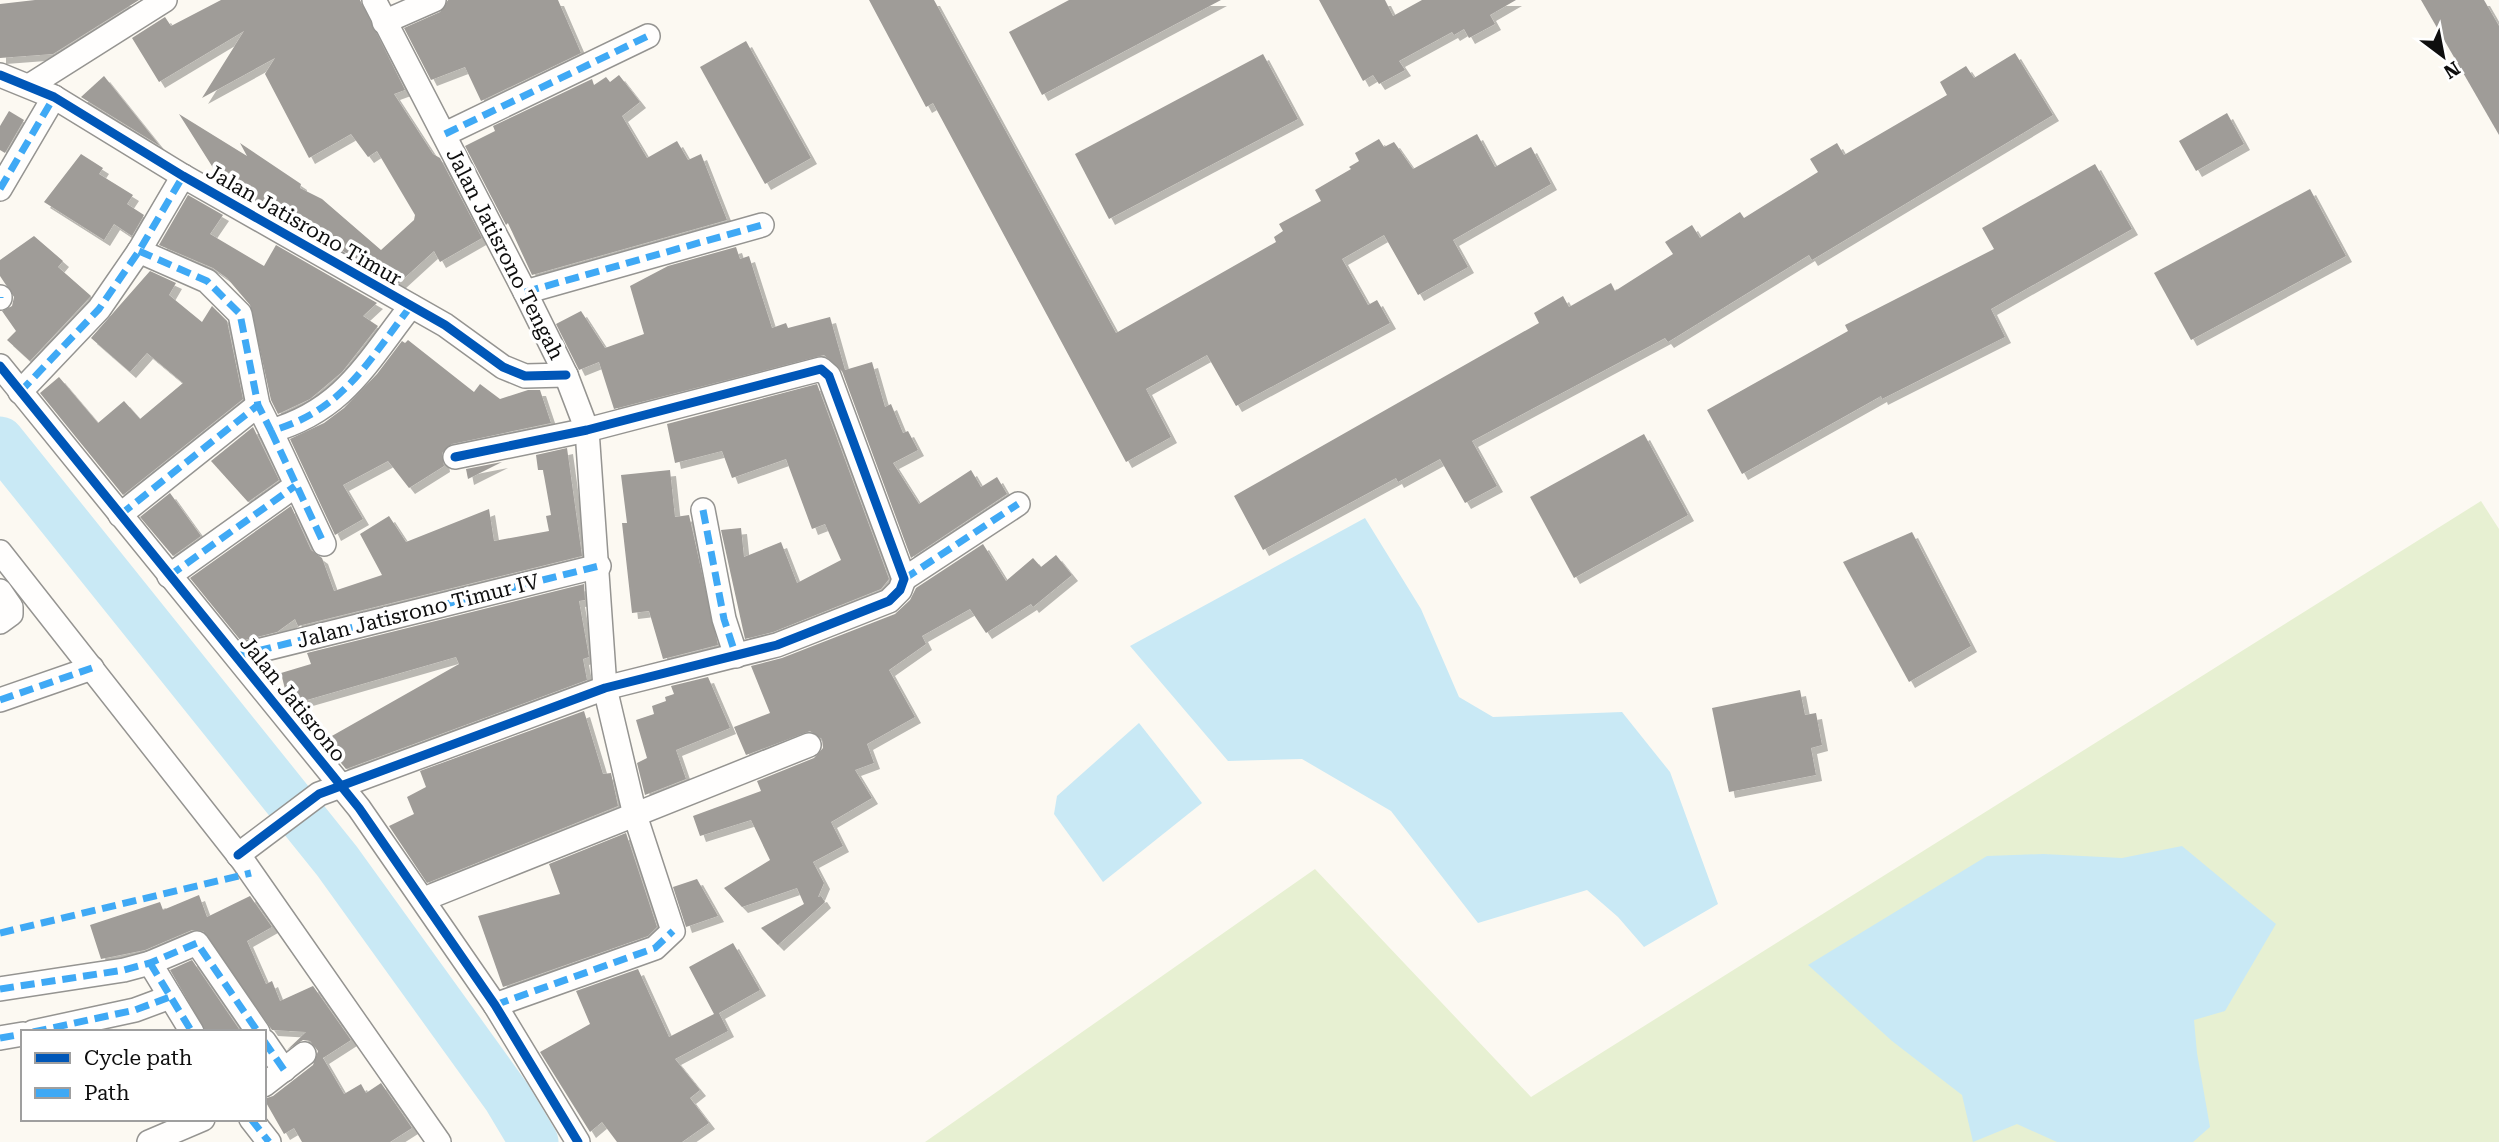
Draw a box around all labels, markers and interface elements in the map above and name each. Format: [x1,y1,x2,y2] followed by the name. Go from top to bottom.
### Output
[2408,21,2478,91] north arrow
[2439,56,2464,84] text: N
[441,144,569,364] street label: Jalan Jatisrono Tengah
[202,159,406,291] street label: Jalan Jatisrono Timur
[294,569,542,653] street label: Jalan Jatisrono Timur IV
[235,631,351,767] street label: Jalan Jatisrono
[21,1030,266,1121] legend
[84,1046,193,1070] text: Cycle path
[84,1081,130,1105] text: Path

